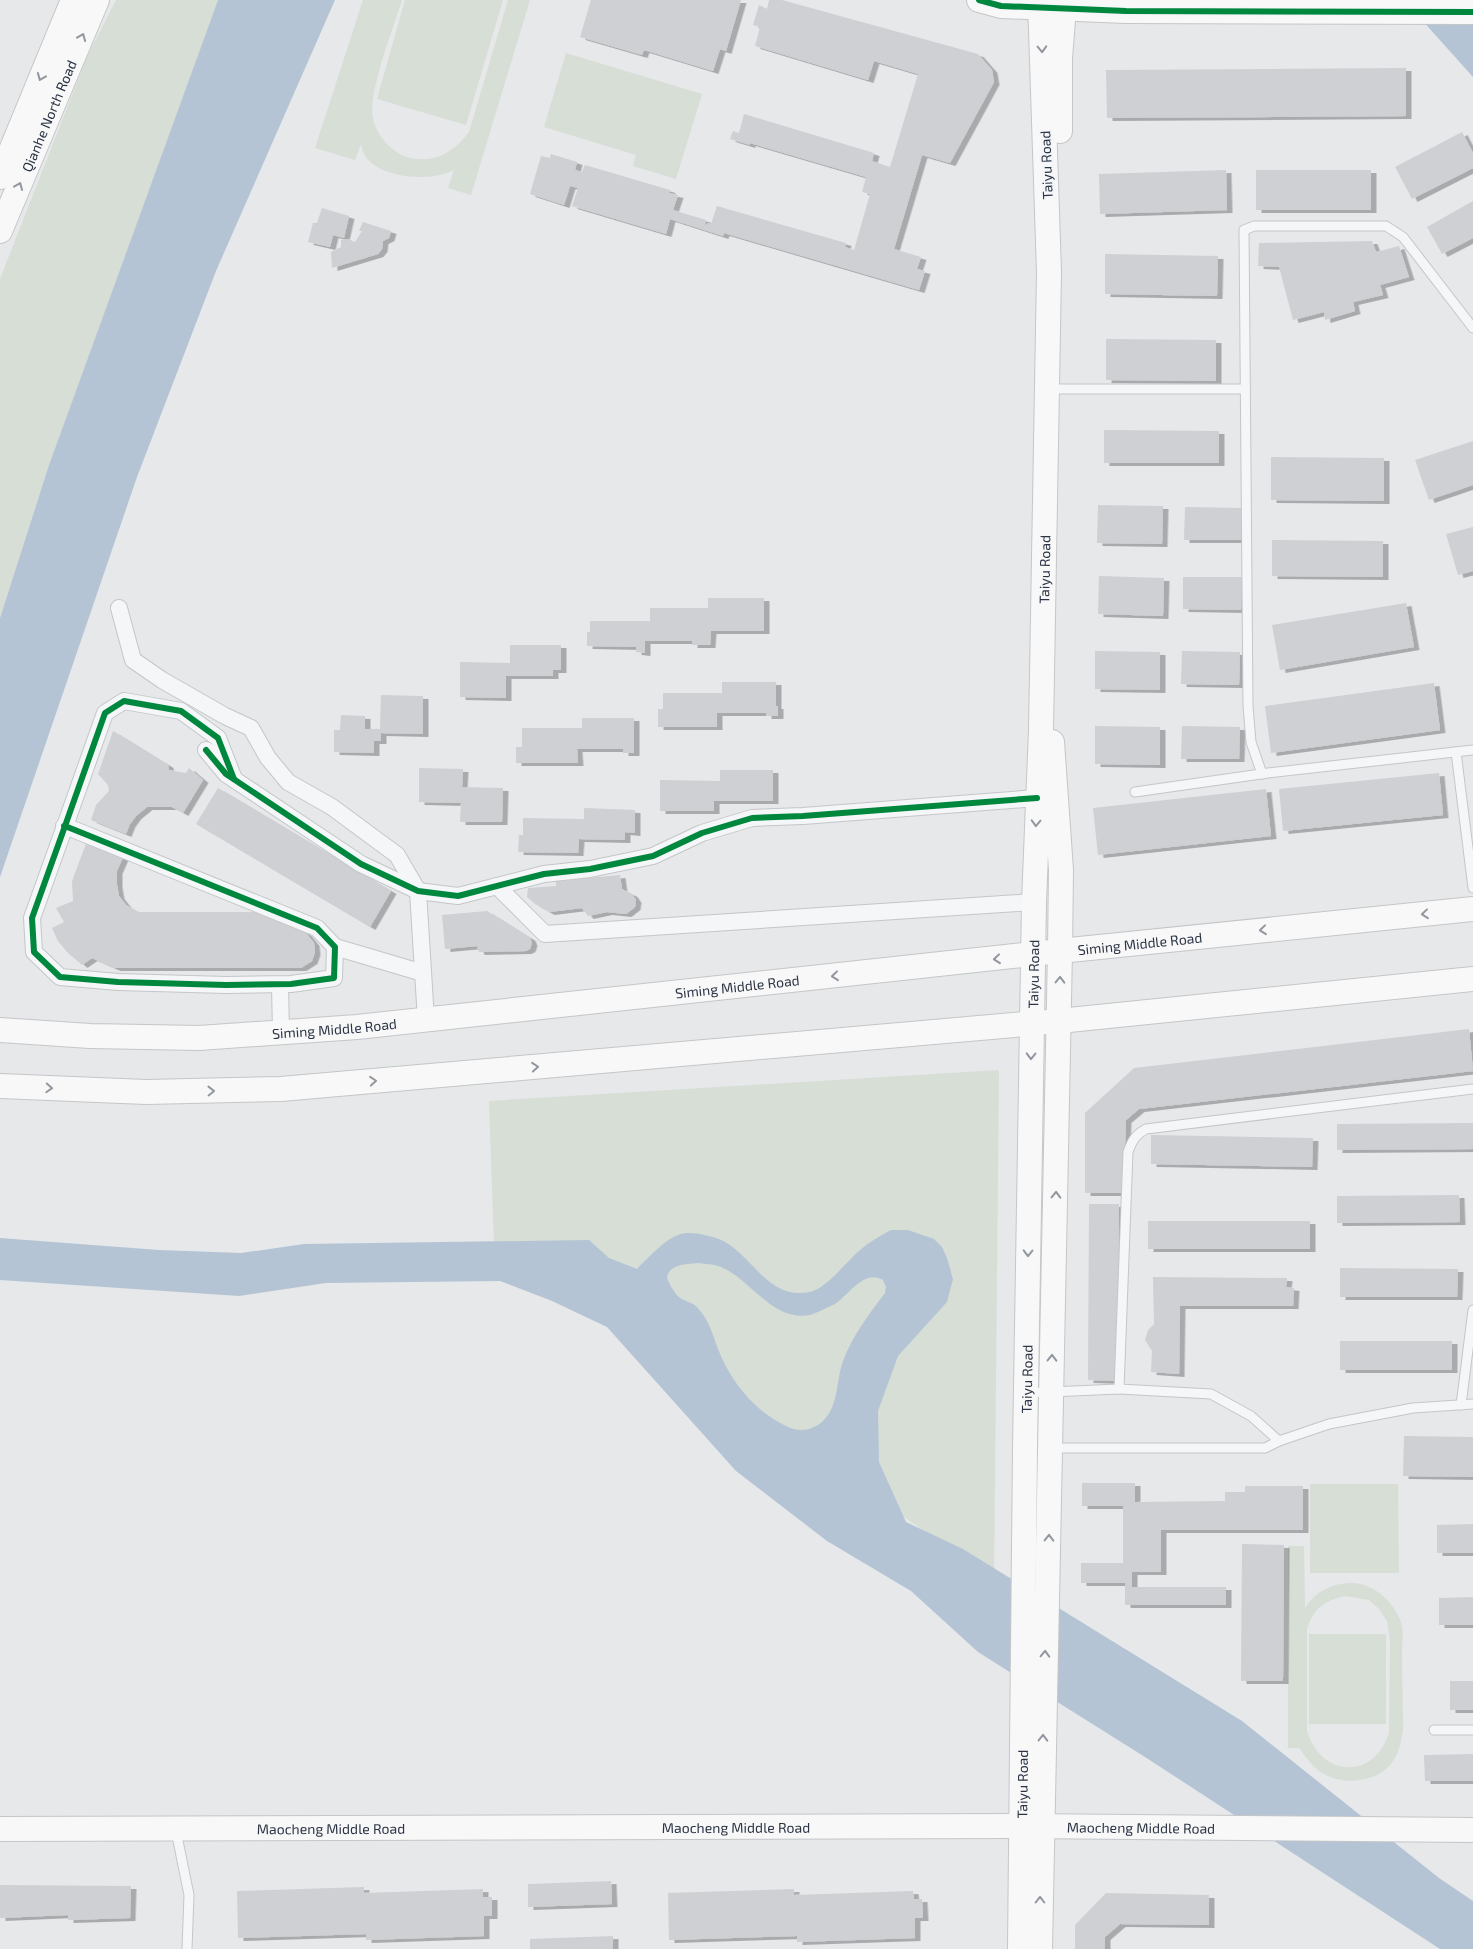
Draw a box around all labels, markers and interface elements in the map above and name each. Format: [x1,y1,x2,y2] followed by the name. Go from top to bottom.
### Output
[76,33,86,41] one-way arrow
[1037,45,1047,53] one-way arrow
[17,57,79,174] street label: Qianhe North Road
[37,73,47,81] one-way arrow
[1036,130,1056,200] street label: Taiyu Road
[13,182,23,191] one-way arrow
[1035,535,1053,604] street label: Taiyu Road
[1031,820,1041,828] one-way arrow
[1420,908,1428,919] one-way arrow
[1259,924,1267,935] one-way arrow
[1077,928,1203,958] street label: Siming Middle Road
[1024,940,1042,1009] street label: Taiyu Road
[993,953,1001,964] one-way arrow
[831,970,839,981] one-way arrow
[674,971,800,1001] street label: Siming Middle Road
[1055,976,1065,984] one-way arrow
[271,1014,398,1041] street label: Siming Middle Road
[1026,1052,1036,1060] one-way arrow
[531,1061,539,1072] one-way arrow
[369,1076,377,1087] one-way arrow
[45,1083,53,1093] one-way arrow
[208,1086,215,1096] one-way arrow
[1050,1191,1061,1199] one-way arrow
[1023,1250,1033,1258] one-way arrow
[1017,1345,1035,1414] street label: Taiyu Road
[1047,1353,1057,1361] one-way arrow
[1043,1533,1054,1541] one-way arrow
[1040,1649,1051,1657] one-way arrow
[1038,1734,1049,1742] one-way arrow
[1013,1750,1030,1818] street label: Taiyu Road
[662,1818,810,1836] street label: Maocheng Middle Road
[1067,1818,1215,1836] street label: Maocheng Middle Road
[257,1819,405,1837] street label: Maocheng Middle Road
[1035,1896,1045,1904] one-way arrow

